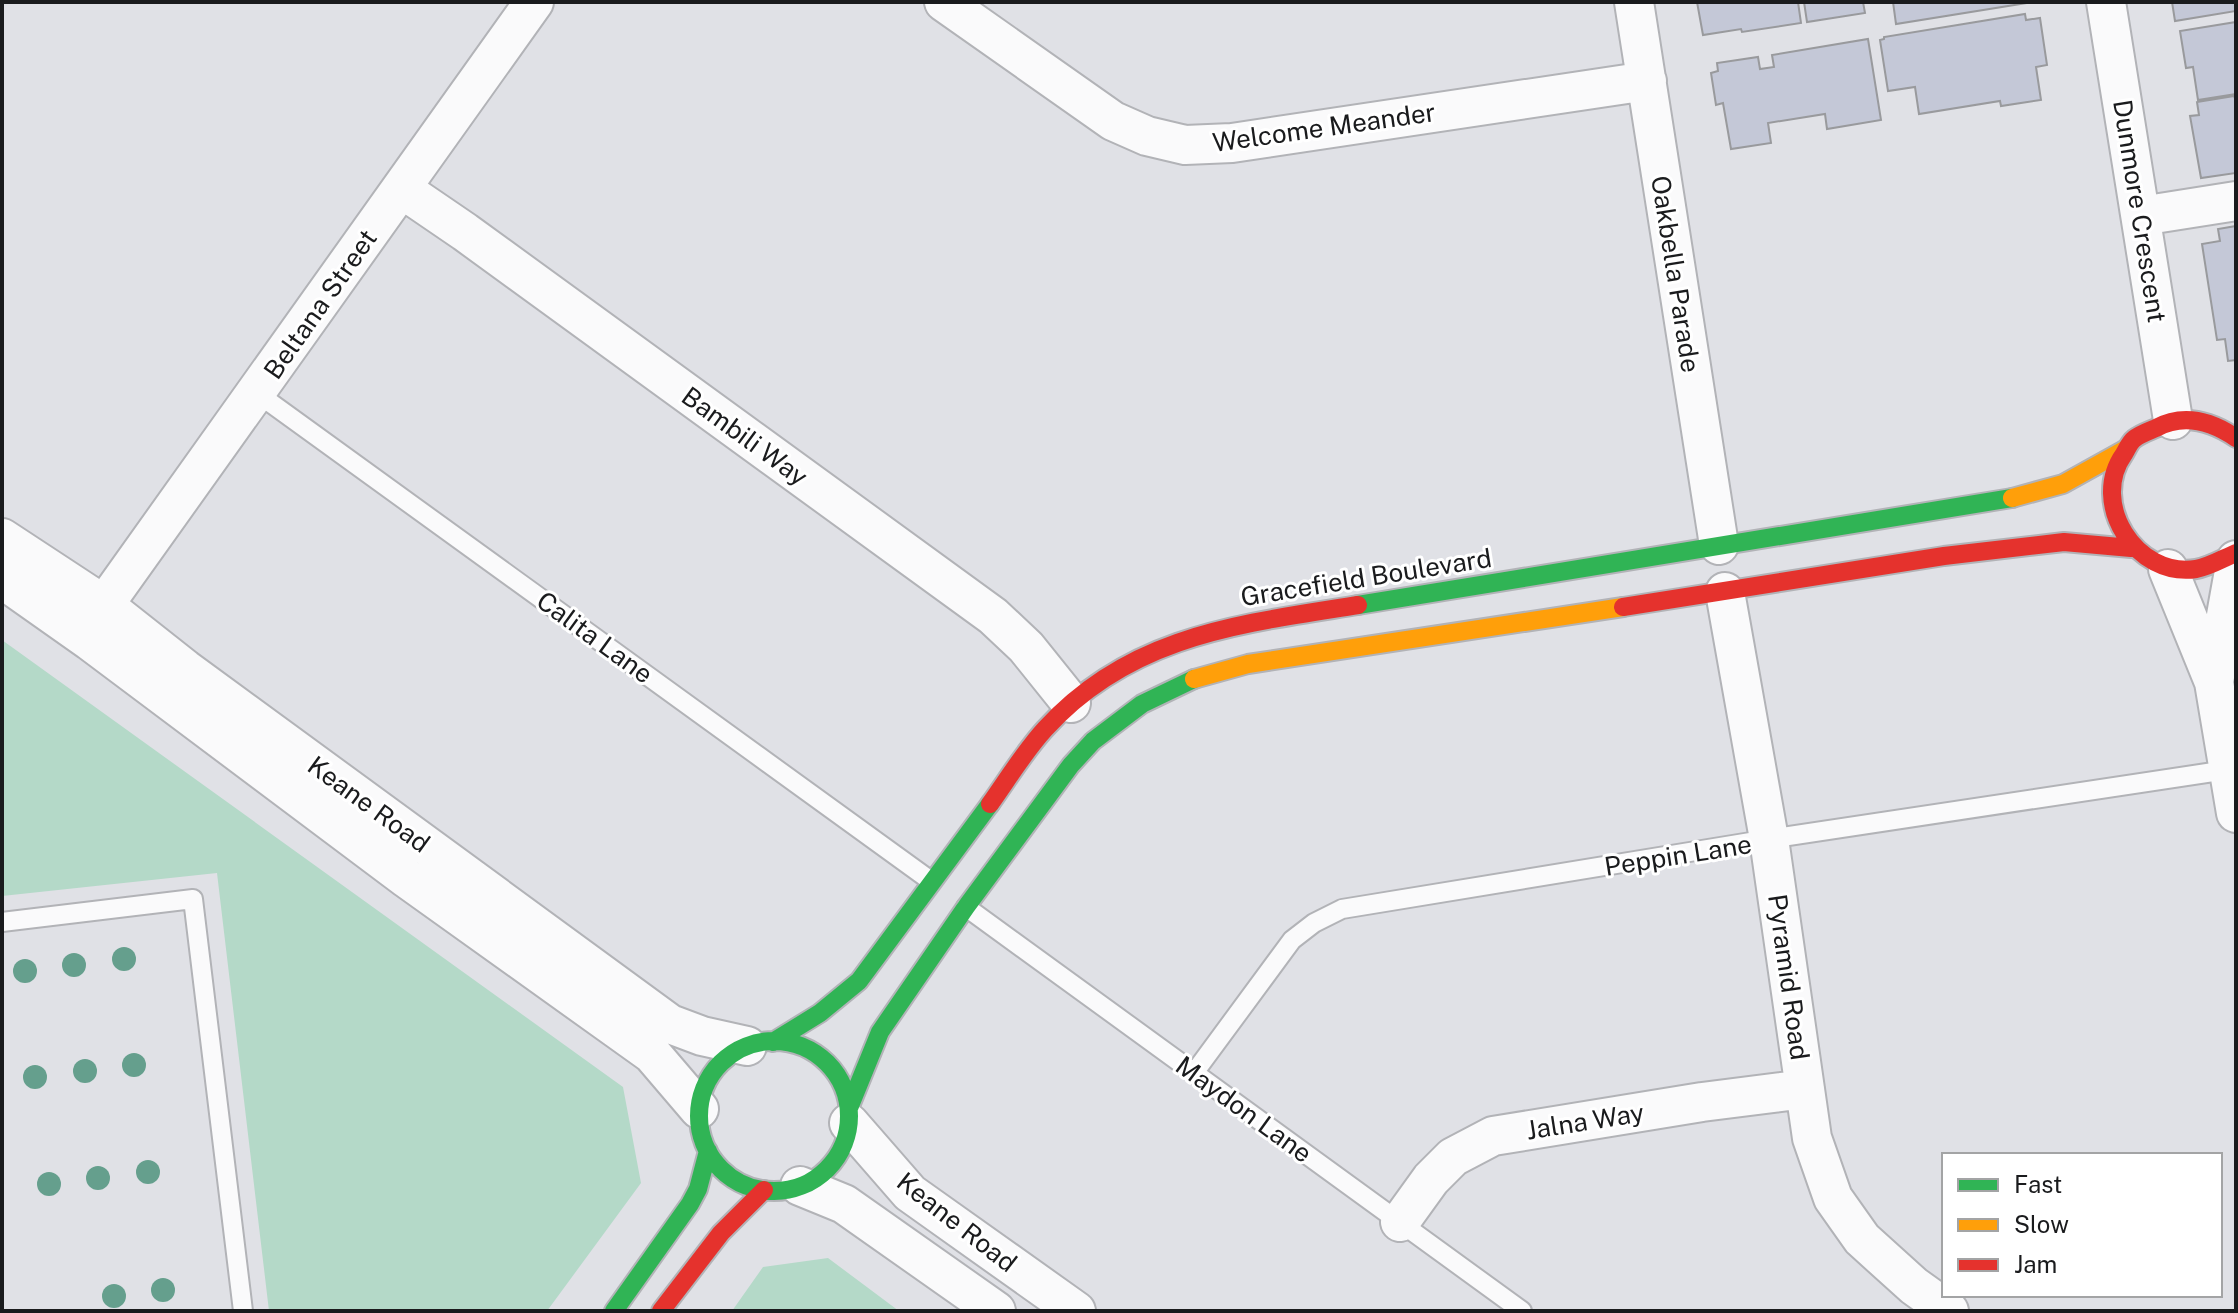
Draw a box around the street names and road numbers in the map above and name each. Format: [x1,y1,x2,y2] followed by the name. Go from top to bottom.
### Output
[1210,96,1438,158] street label: Welcome Meander
[2107,97,2173,325] street label: Dunmore Crescent
[1645,173,1707,375] street label: Oakbella Parade
[257,223,383,385] street label: Beltana Street
[676,380,814,492] street label: Bambili Way
[1238,542,1494,612] street label: Gracefield Boulevard
[531,585,659,689] street label: Calita Lane
[302,749,436,859] street label: Keane Road
[1602,828,1754,882] street label: Peppin Lane
[1762,892,1816,1062] street label: Pyramid Road
[1170,1049,1318,1169] street label: Maydon Lane
[1524,1096,1646,1146] street label: Jalna Way
[891,1166,1023,1278] street label: Keane Road

